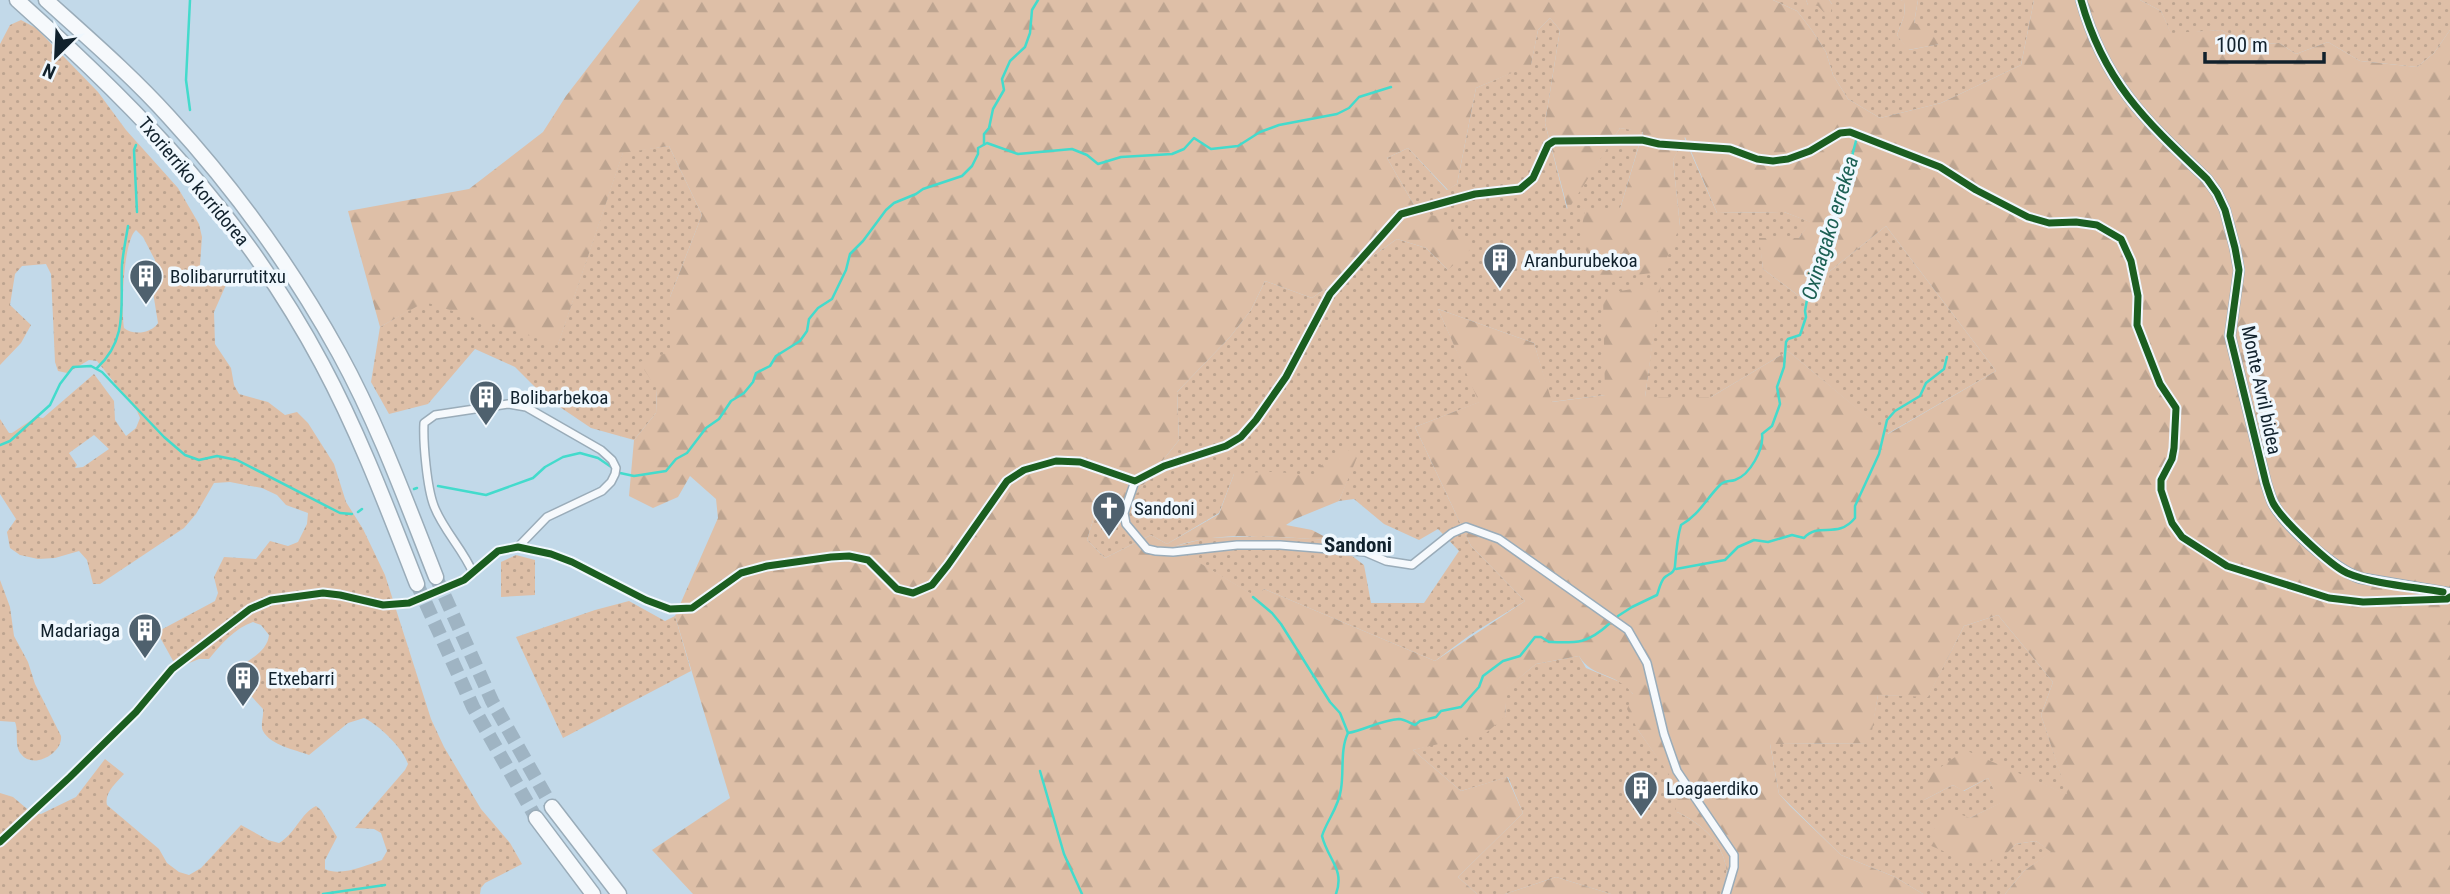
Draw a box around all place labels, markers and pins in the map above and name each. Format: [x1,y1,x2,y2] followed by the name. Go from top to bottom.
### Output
[1481,241,1519,290] building icon: Aranburubekoa
[1524,249,1638,272] place label: Aranburubekoa
[127,257,165,306] building icon: Bolibarurrutitxu
[170,265,286,288] place label: Bolibarurrutitxu
[467,378,505,427] building icon: Bolibarbekoa
[510,386,608,409] place label: Bolibarbekoa
[1090,489,1128,538] church icon: Sandoni
[1134,497,1195,520] place label: Sandoni
[126,611,164,660] building icon: Madariaga
[40,619,120,642] place label: Madariaga
[224,659,262,708] building icon: Etxebarri
[268,667,335,690] place label: Etxebarri
[1622,769,1660,818] building icon: Loagaerdiko
[1666,777,1759,800] place label: Loagaerdiko

